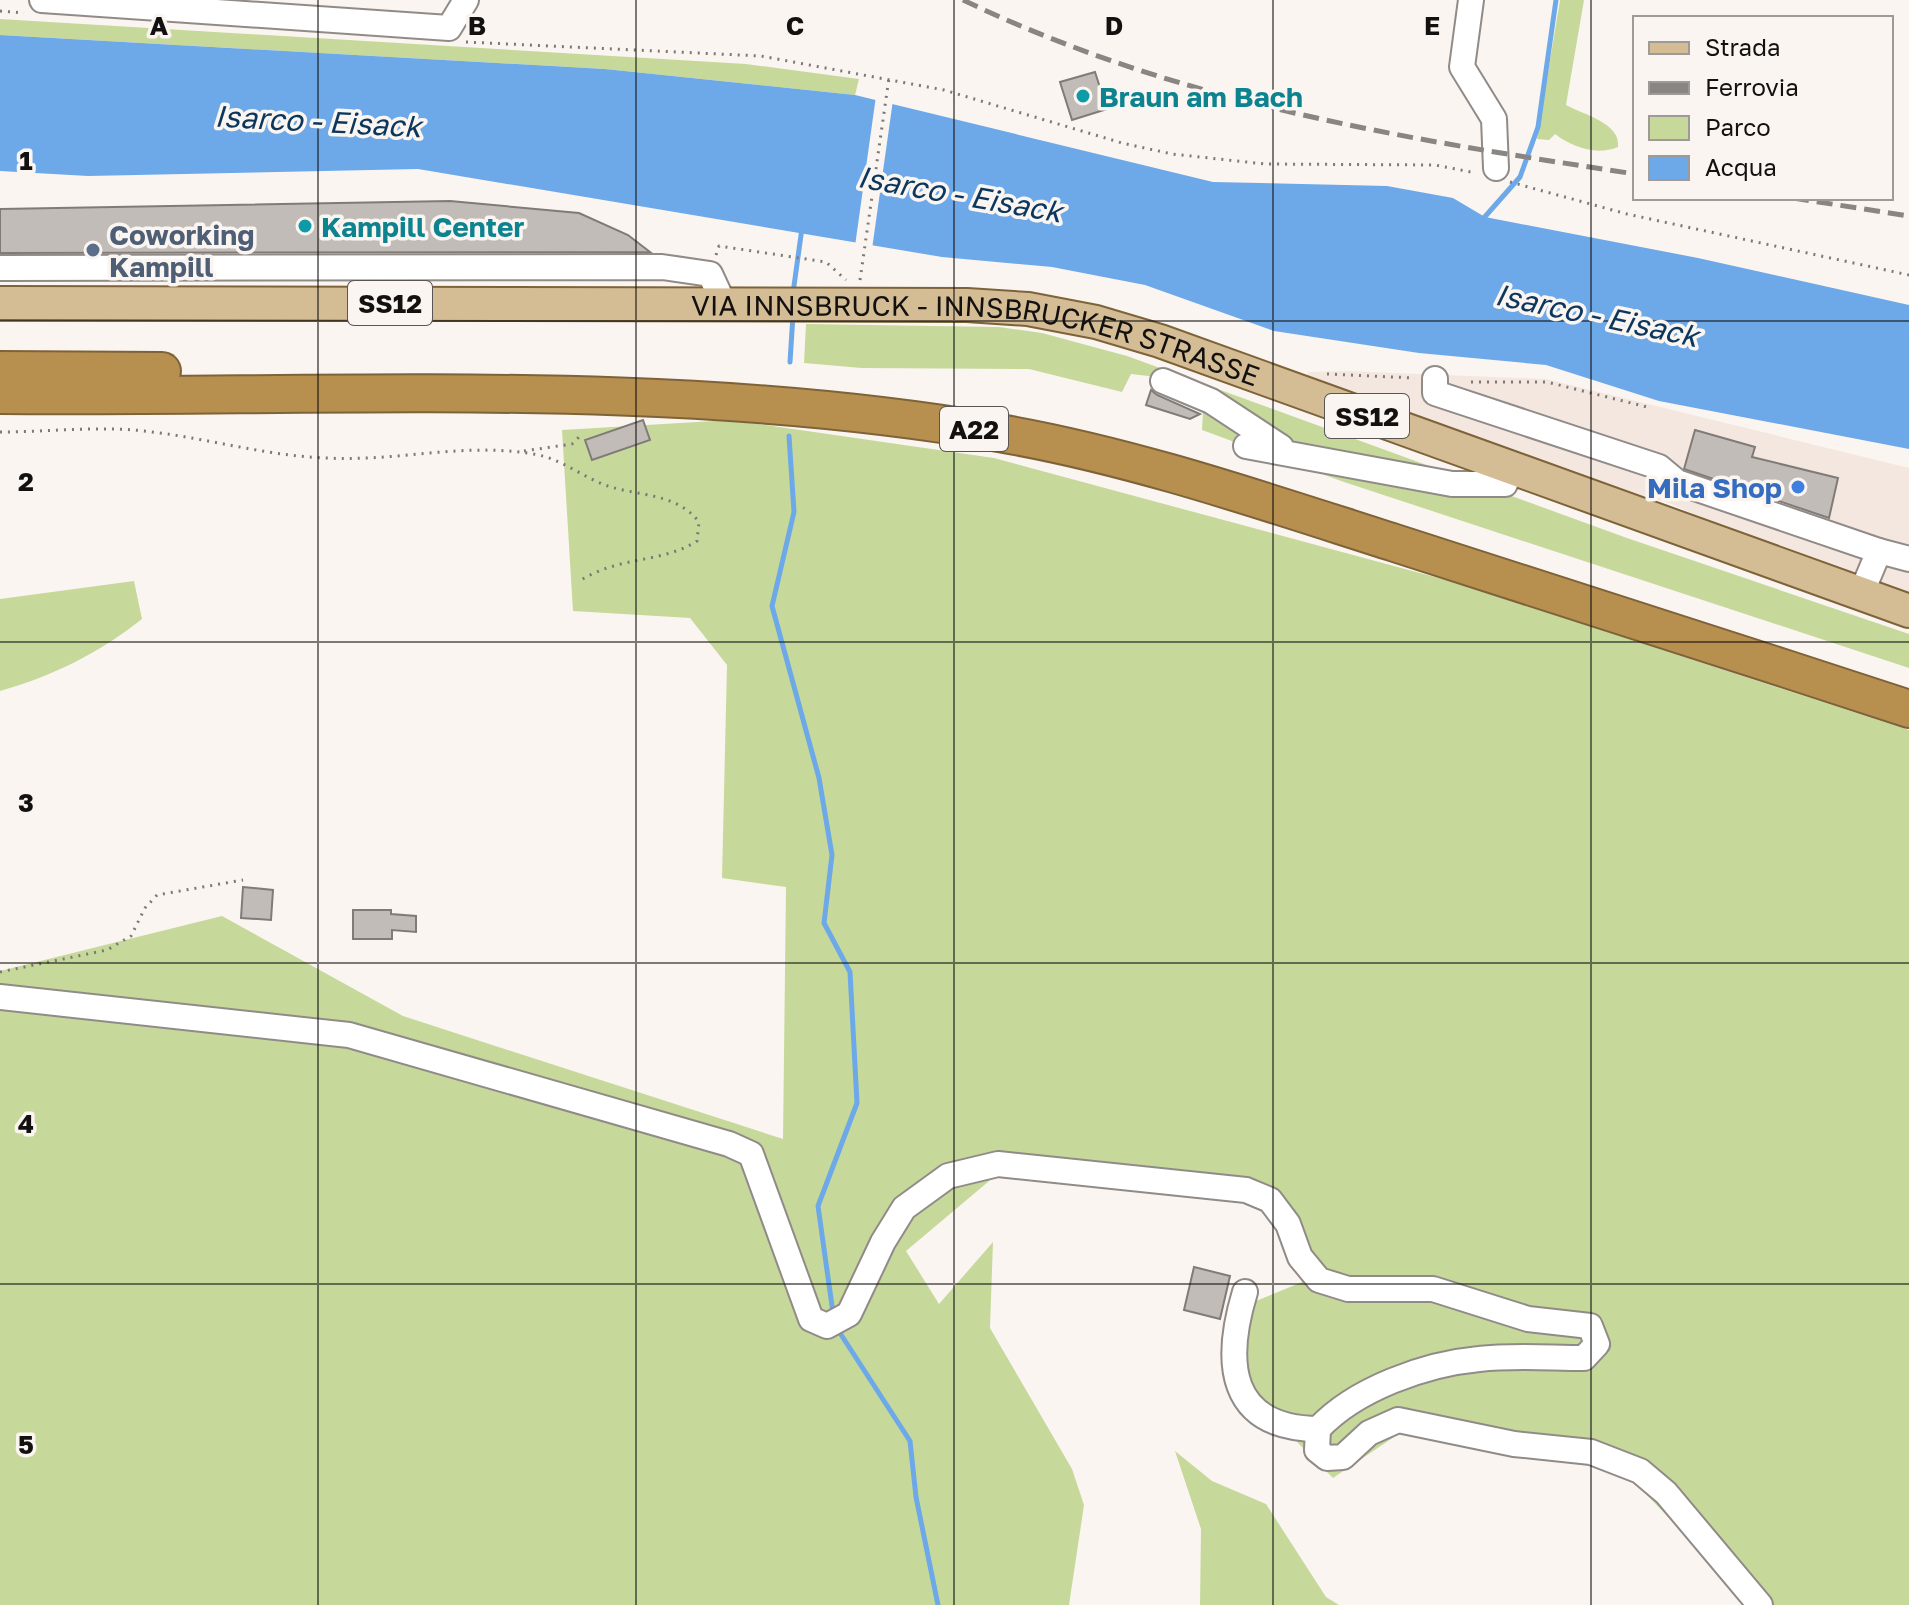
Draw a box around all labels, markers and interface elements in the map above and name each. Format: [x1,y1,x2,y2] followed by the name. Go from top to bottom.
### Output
[150,10,169,41] text: A
[468,10,486,41] text: B
[786,10,804,41] text: C
[1105,10,1123,41] text: D
[1424,10,1440,41] text: E
[1633,16,1893,200] legend
[1705,32,1780,61] text: Strada
[1705,72,1799,101] text: Ferrovia
[1099,80,1303,113] place label: Braun am Bach
[1074,87,1092,105] marker: Braun am Bach
[214,98,425,145] water label: Isarco - Eisack
[1705,112,1771,141] text: Parco
[19,145,33,176] text: 1
[1705,152,1777,181] text: Acqua
[855,158,1068,230] water label: Isarco - Eisack
[321,210,524,243] place label: Kampill Center
[296,217,314,235] marker: Kampill Center
[109,218,254,283] place label: Coworking Kampill
[84,241,102,259] marker: Coworking Kampill
[1492,276,1705,355] water label: Isarco - Eisack
[348,281,432,325] road number: SS12
[691,288,1264,392] street label: VIA INNSBRUCK - INNSBRUCKER STRASSE
[1325,394,1409,438] road number: SS12
[940,407,1008,451] road number: A22
[18,466,34,497] text: 2
[1647,471,1782,504] place label: Mila Shop
[1789,478,1807,496] marker: Mila Shop
[18,787,34,818] text: 3
[18,1108,34,1139] text: 4
[18,1429,34,1460] text: 5

